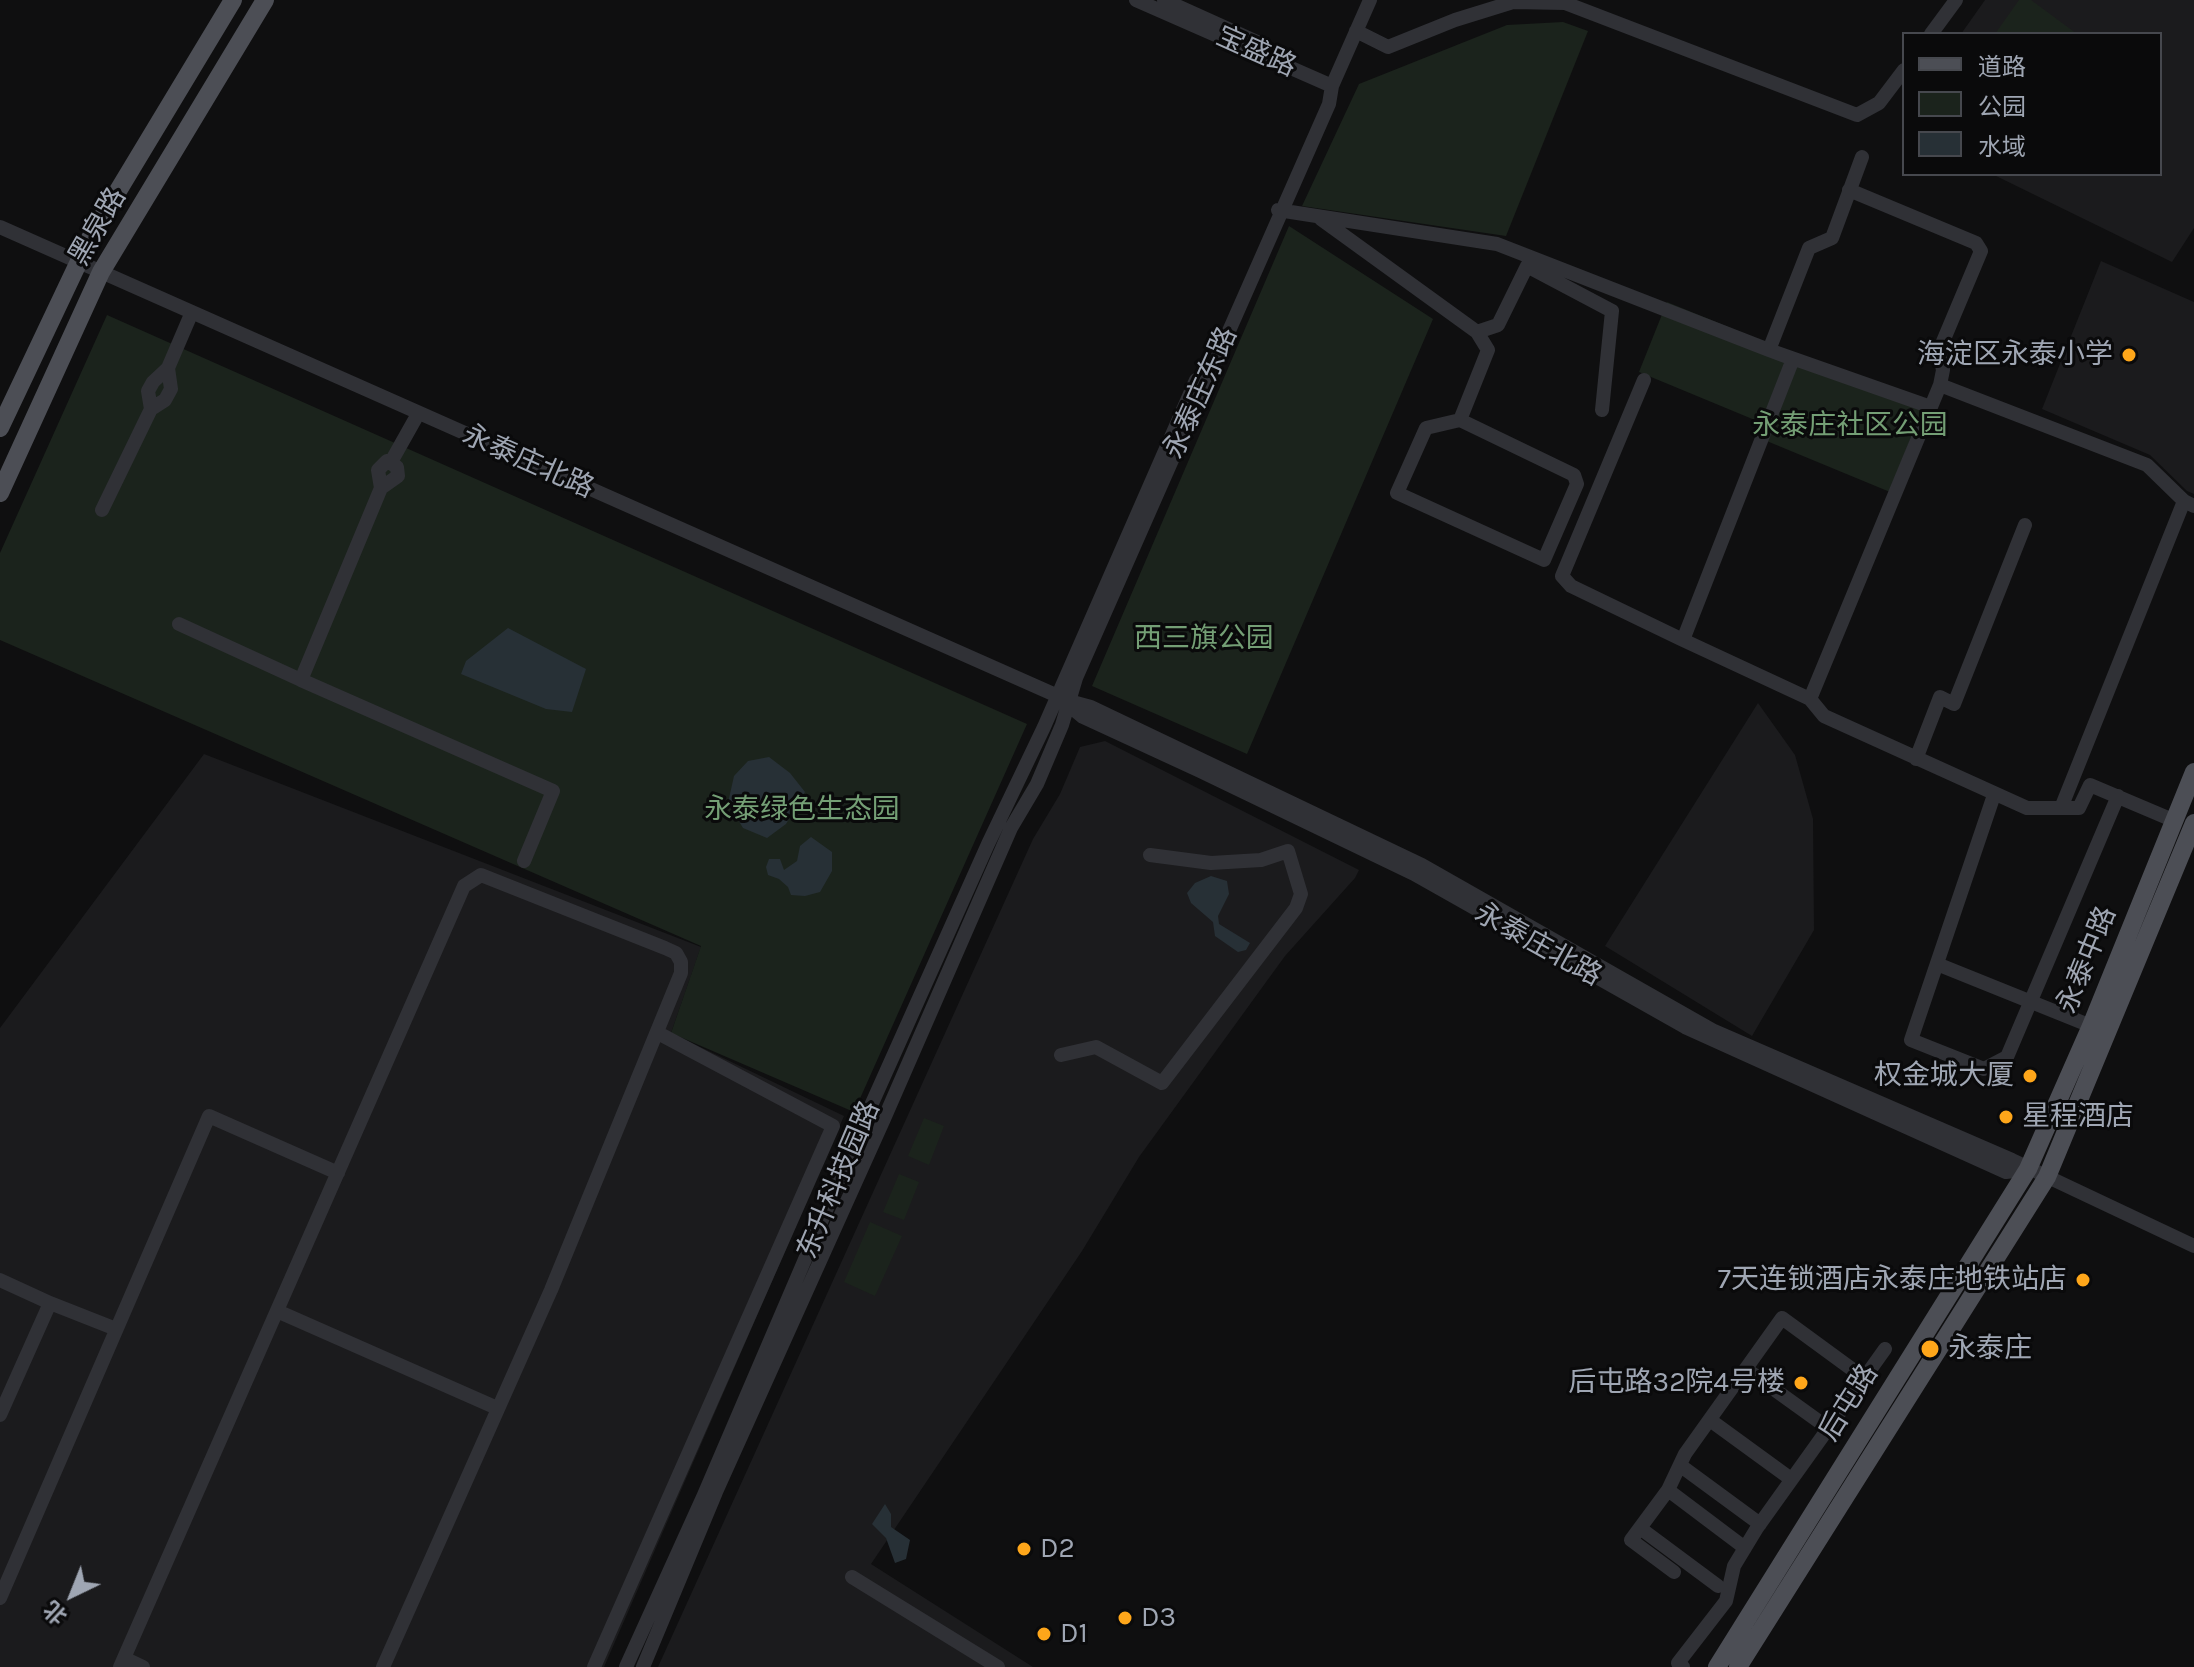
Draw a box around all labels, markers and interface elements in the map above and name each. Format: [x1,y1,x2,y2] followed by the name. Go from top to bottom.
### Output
[1211,20,1301,84] street label: 宝盛路
[1902,32,2162,176] legend
[1978,53,2026,81] text: 道路
[1978,93,2026,121] text: 公园
[1978,133,2026,161] text: 水域
[62,182,134,272] street label: 黑泉路
[1157,322,1245,464] street label: 永泰庄东路
[1917,338,2113,372] place label: 海淀区永泰小学
[2120,346,2138,364] marker: 海淀区永泰小学
[1752,409,1948,443] park label: 永泰庄社区公园
[457,418,599,506] street label: 永泰庄北路
[1134,622,1274,656] park label: 西三旗公园
[704,793,900,827] park label: 永泰绿色生态园
[1469,896,1607,994] street label: 永泰庄北路
[2050,902,2124,1018] street label: 永泰中路
[1874,1059,2014,1093] place label: 权金城大厦
[2021,1067,2039,1085] marker: 权金城大厦
[791,1096,887,1264] street label: 东升科技园路
[2022,1100,2134,1134] place label: 星程酒店
[1997,1108,2015,1126] marker: 星程酒店
[1718,1263,2067,1297] place label: 7天连锁酒店永泰庄地铁站店
[2074,1271,2092,1289] marker: 7天连锁酒店永泰庄地铁站店
[1948,1332,2032,1366] place label: 永泰庄
[1919,1338,1941,1360] marker: 永泰庄
[1812,1358,1886,1448] street label: 后屯路
[1569,1366,1785,1400] place label: 后屯路32院4号楼
[1792,1374,1810,1392] marker: 后屯路32院4号楼
[1040,1532,1075,1566] place label: D2
[1015,1540,1033,1558] marker: D2
[32,1555,112,1635] north arrow
[39,1596,73,1630] text: 北
[1141,1601,1176,1635] place label: D3
[1116,1609,1134,1627] marker: D3
[1060,1617,1088,1651] place label: D1
[1035,1625,1053,1643] marker: D1

